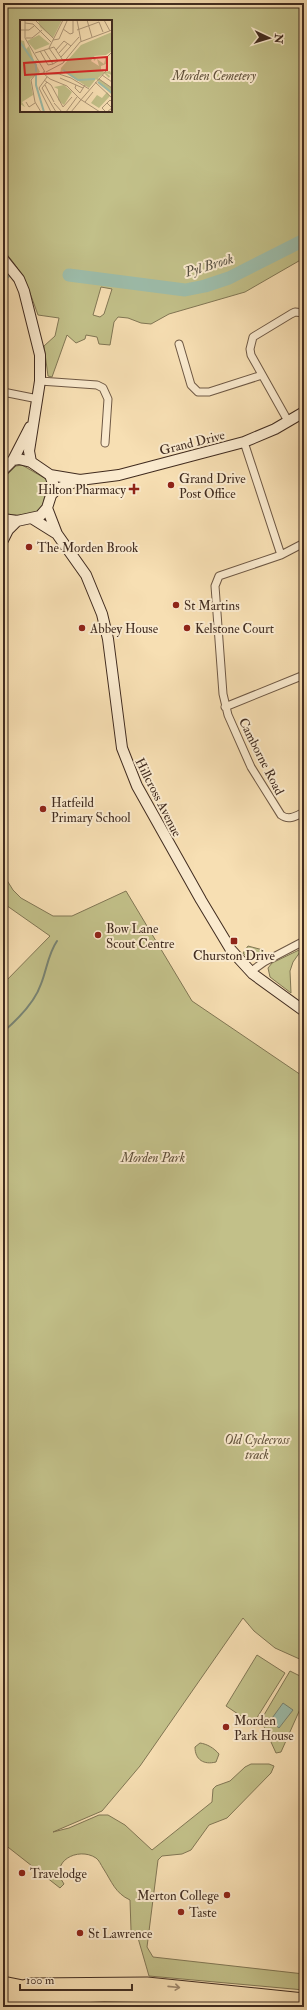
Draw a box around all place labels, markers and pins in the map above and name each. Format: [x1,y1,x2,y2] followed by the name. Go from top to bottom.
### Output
[179,471,246,502] place label: Grand Drive Post Office
[166,480,176,490] marker: Grand Drive Post Office
[38,482,126,499] place label: Hilton Pharmacy
[129,484,139,494] marker: Hilton Pharmacy
[37,540,139,556] place label: The Morden Brook
[24,542,34,552] marker: The Morden Brook
[184,598,240,614] place label: St Martins
[171,600,181,610] marker: St Martins
[89,621,159,638] place label: Abbey House
[195,621,274,637] place label: Kelstone Court
[77,623,87,633] marker: Abbey House
[182,623,192,633] marker: Kelstone Court
[51,795,131,827] place label: Hatfeild Primary School
[38,804,48,814] marker: Hatfeild Primary School
[106,921,175,952] place label: Bow Lane Scout Centre
[93,930,103,940] marker: Bow Lane Scout Centre
[229,936,239,946] marker: Churston Drive
[193,948,276,964] place label: Churston Drive
[234,1713,294,1744] place label: Morden Park House
[221,1722,231,1732] marker: Morden Park House
[30,1866,87,1882] place label: Travelodge
[17,1868,27,1878] marker: Travelodge
[137,1888,220,1904] place label: Merton College
[222,1890,232,1900] marker: Merton College
[189,1905,217,1921] place label: Taste
[176,1907,186,1917] marker: Taste
[88,1926,153,1942] place label: St Lawrence
[75,1928,85,1938] marker: St Lawrence

